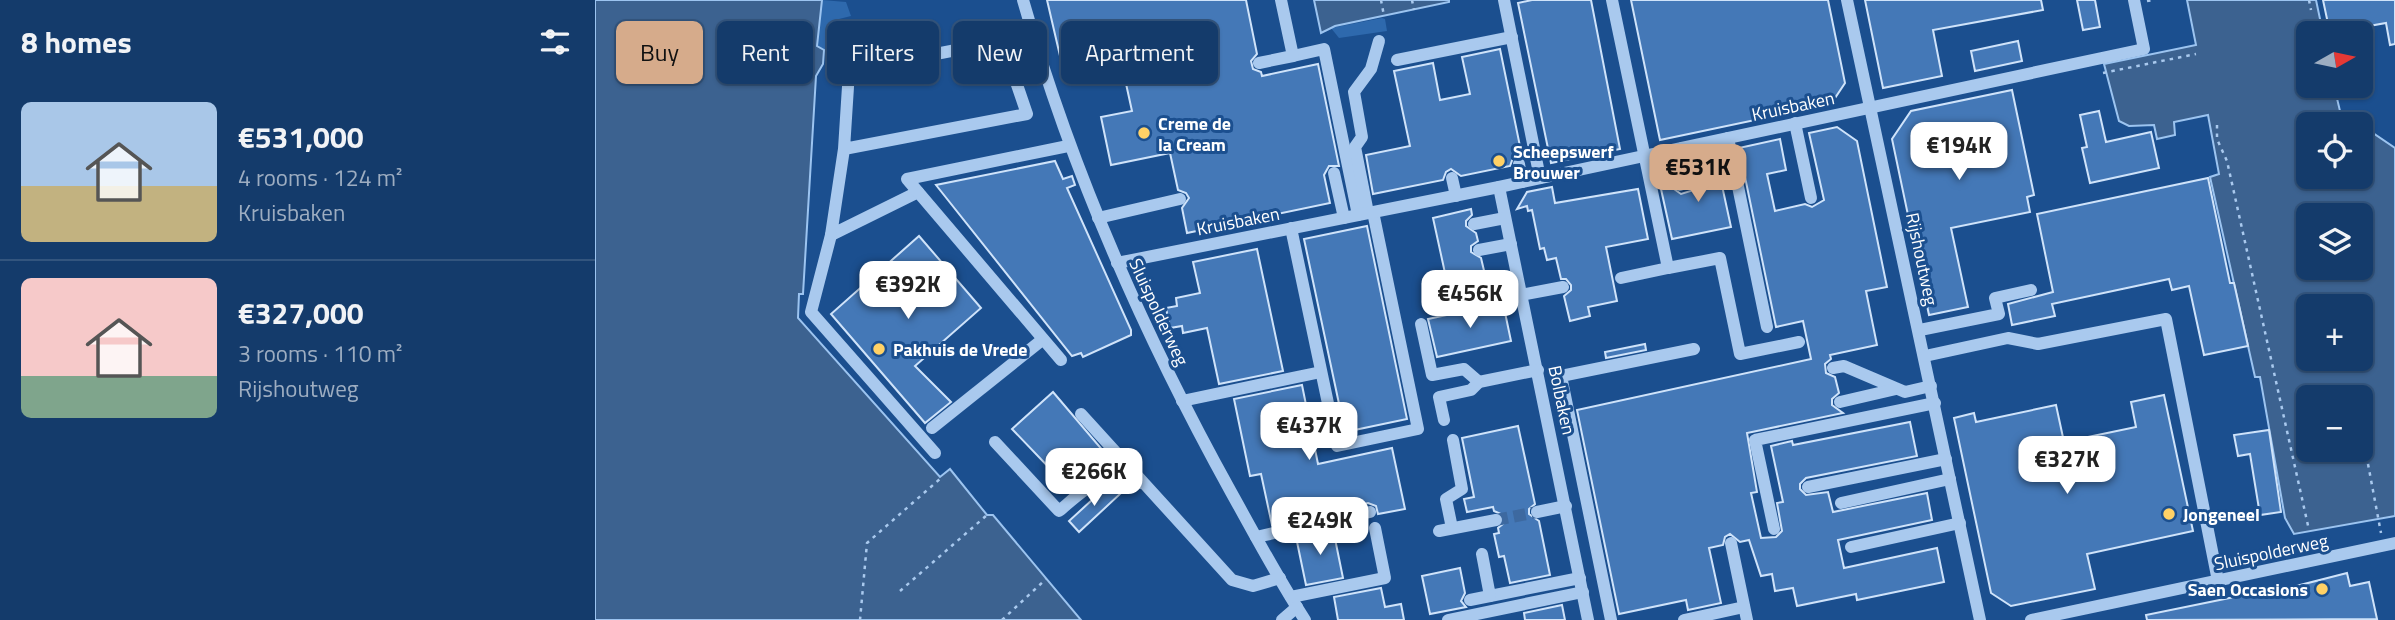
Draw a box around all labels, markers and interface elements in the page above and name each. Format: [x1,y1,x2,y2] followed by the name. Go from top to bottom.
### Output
[21,19,132,65] text: 8 homes
[616,21,703,84] chip: Buy
[717,21,813,84] chip: Rent
[827,21,939,84] chip: Filters
[953,21,1047,84] chip: New
[1061,21,1218,84] chip: Apartment
[2296,21,2373,98] north arrow
[2296,21,2373,462] map controls
[536,23,574,61] icon: filters
[1749,84,1837,128] street label: Kruisbaken
[1158,110,1231,158] place label: Creme de la Cream
[2296,112,2373,189] button: locate
[238,114,364,160] text: €531,000
[1910,122,2008,182] pin: €194K
[1136,125,1152,141] marker: Creme de la Cream
[1926,127,1992,162] text: €194K
[77,130,161,214] icon: home
[1513,138,1614,186] place label: Scheepswerf Brouwer
[1649,144,1747,204] pin: €531K
[1665,149,1731,184] text: €531K
[1491,153,1507,169] marker: Scheepswerf Brouwer
[238,160,402,195] text: 4 rooms · 124 m²
[238,195,345,230] text: Kruisbaken
[1194,200,1282,242] street label: Kruisbaken
[2296,203,2373,280] button: layers
[1899,210,1945,308] street label: Rijshoutweg
[1122,254,1196,370] street label: Sluispolderweg
[859,262,957,321] pin: €392K
[875,266,941,301] text: €392K
[1421,270,1519,330] pin: €456K
[1437,275,1503,310] text: €456K
[238,290,364,336] text: €327,000
[2296,294,2373,371] button: +
[77,306,161,390] icon: home
[238,336,402,371] text: 3 rooms · 110 m²
[893,336,1027,363] place label: Pakhuis de Vrede
[871,341,887,357] marker: Pakhuis de Vrede
[1541,363,1583,437] street label: Bolbaken
[238,371,359,406] text: Rijshoutweg
[2296,385,2373,462] button: −
[1260,402,1358,462] pin: €437K
[1276,407,1342,442] text: €437K
[2018,436,2116,496] pin: €327K
[2034,441,2100,476] text: €327K
[1045,448,1143,508] pin: €266K
[1061,453,1127,488] text: €266K
[1271,498,1369,557] pin: €249K
[2183,501,2260,528] place label: Jongeneel
[1287,502,1353,537] text: €249K
[2161,506,2177,522] marker: Jongeneel
[2212,527,2330,577] street label: Sluispolderweg
[2188,576,2308,603] place label: Saen Occasions
[2314,581,2330,597] marker: Saen Occasions

